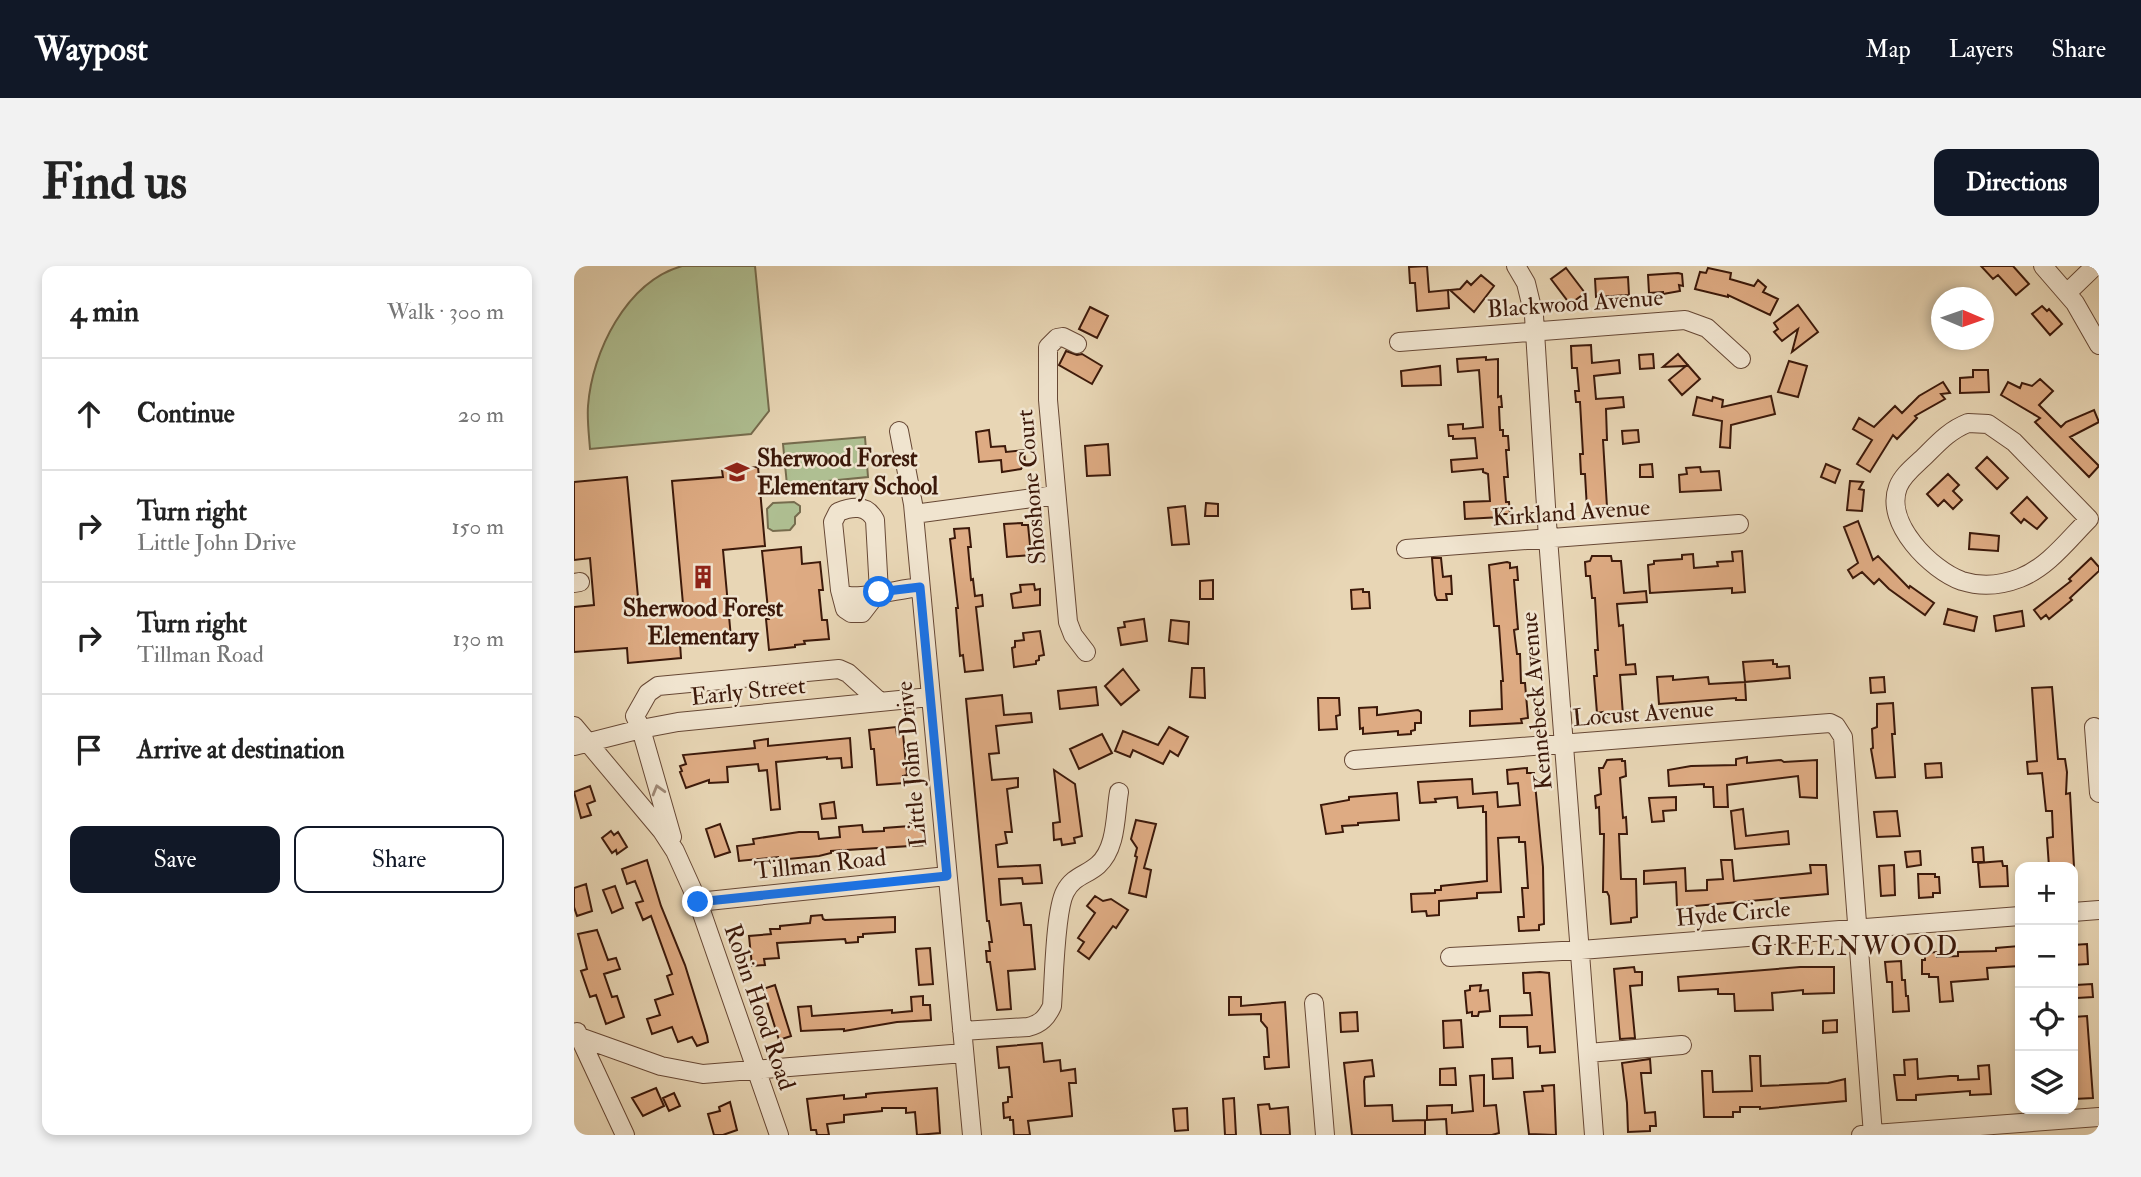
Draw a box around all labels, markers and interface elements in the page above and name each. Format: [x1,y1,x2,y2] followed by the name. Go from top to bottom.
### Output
[35,29,148,70] text: Waypost
[1866,34,1911,65] text: Map
[1949,34,2013,65] text: Layers
[2051,34,2106,65] text: Share
[1934,149,2099,216] button: Directions
[42,152,187,213] text: Find us
[1486,282,1664,325] street label: Blackwood Avenue
[1931,287,1994,350] north arrow
[70,293,139,330] text: 4 min
[387,297,504,326] text: Walk · 300 m
[70,395,108,433] icon: ahead
[137,398,235,430] text: Continue
[458,400,504,429] text: 20 m
[1009,408,1054,566] street label: Shoshone Court
[757,443,939,502] place label: Sherwood Forest Elementary School
[723,458,751,486] school or university icon: Sherwood Forest Elementary School
[1491,492,1651,533] street label: Kirkland Avenue
[137,496,247,528] text: Turn right
[70,507,108,545] icon: right
[451,512,504,541] text: 150 m
[137,528,296,557] text: Little John Drive
[689,563,717,591] building icon: Sherwood Forest Elementary
[863,576,894,607] route start
[623,593,783,652] place label: Sherwood Forest Elementary
[137,608,247,640] text: Turn right
[1513,611,1560,791] street label: Kennebeck Avenue
[70,619,108,657] icon: right
[452,624,504,653] text: 130 m
[137,640,264,669] text: Tillman Road
[689,670,807,713] street label: Early Street
[889,680,934,848] street label: Little John Drive
[1571,693,1715,734] street label: Locust Avenue
[70,731,108,769] icon: arrive
[137,734,345,766] text: Arrive at destination
[652,784,666,796] one-way arrow
[70,826,280,893] button: Save
[294,826,504,893] button: Share
[753,842,888,887] street label: Tillman Road
[2015,862,2078,1114] map controls
[2015,862,2078,925] button: +
[682,886,713,917] route end
[1674,893,1792,934] street label: Hyde Circle
[717,920,802,1094] street label: Robin Hood Road
[2015,925,2078,988] button: −
[1751,931,1959,963] district label: GREENWOOD
[2015,988,2078,1051] button: locate
[2015,1051,2078,1114] button: layers

